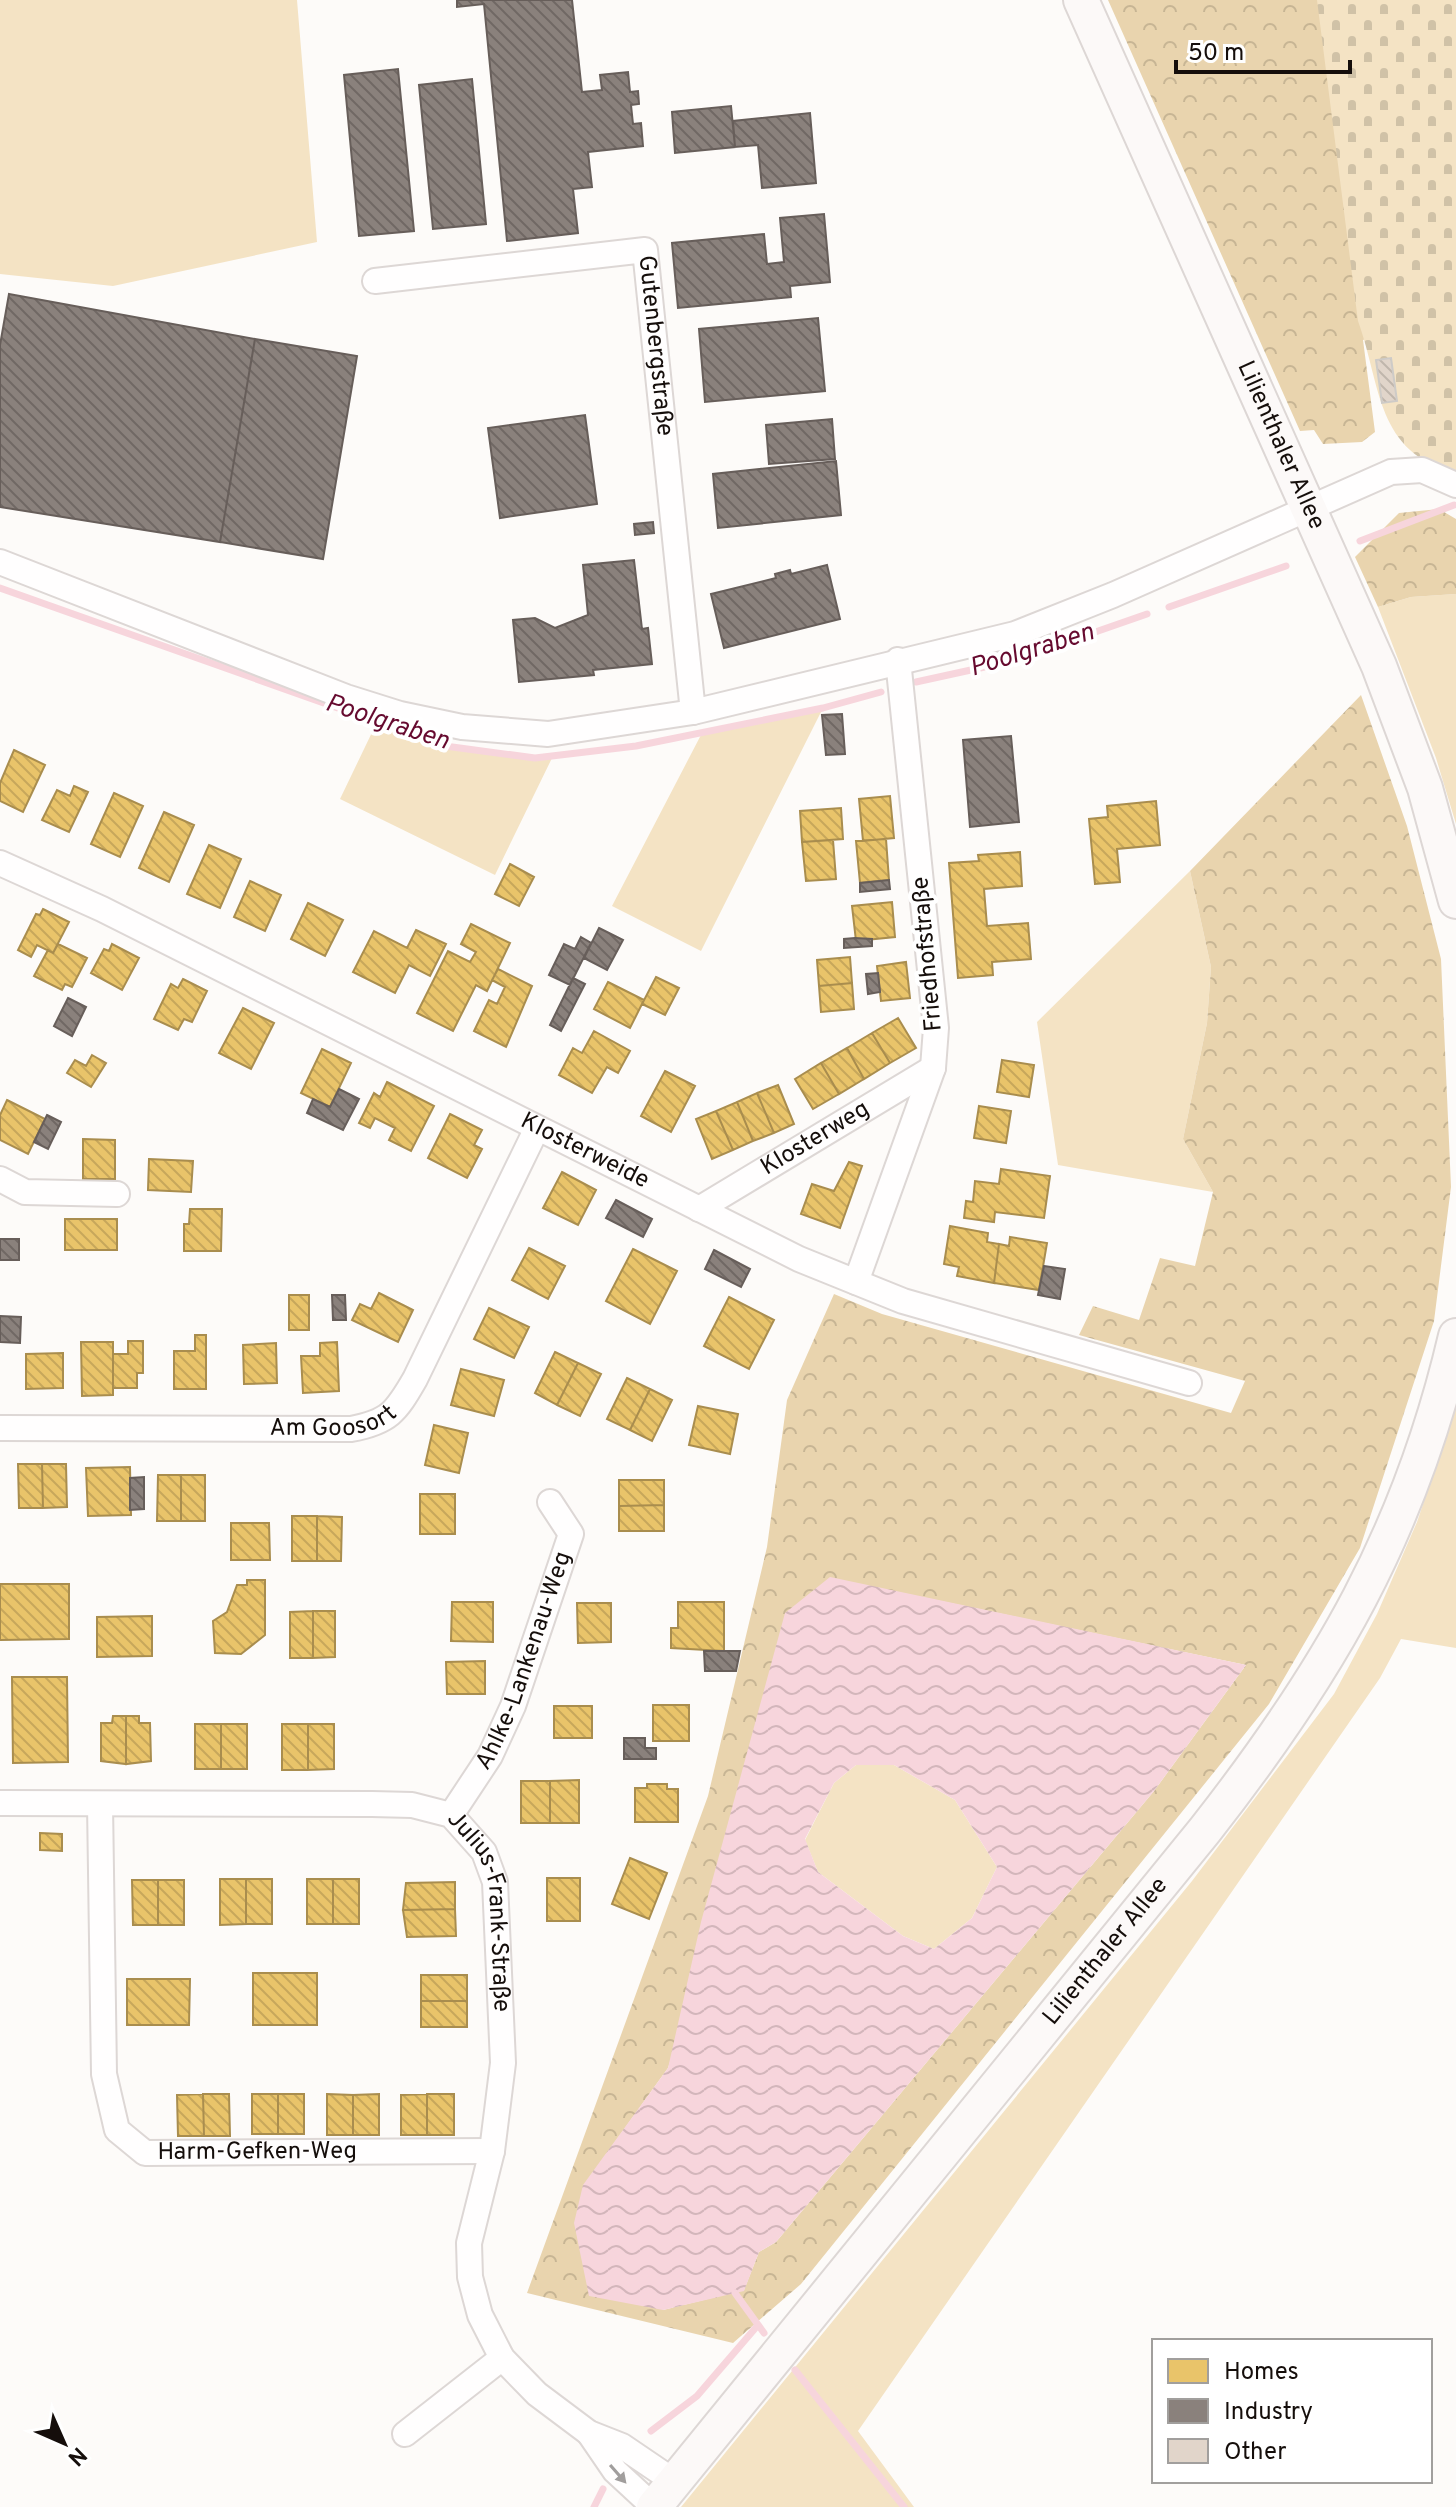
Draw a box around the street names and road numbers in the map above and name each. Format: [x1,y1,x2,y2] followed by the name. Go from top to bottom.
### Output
[631,254,679,438] street label: Gutenbergstraße
[1230,356,1331,535] street label: Lilienthaler Allee
[906,875,950,1033] street label: Friedhofstraße
[756,1095,875,1183] street label: Klosterweg
[515,1107,654,1196] street label: Klosterweide
[270,1399,404,1444] street label: Am Goosort
[470,1548,579,1776] street label: Ahlke-Lankenau-Weg
[440,1805,516,2012] street label: Julius-Frank-Straße
[1037,1872,1175,2032] street label: Lilienthaler Allee
[157,2137,357,2168] street label: Harm-Gefken-Weg

